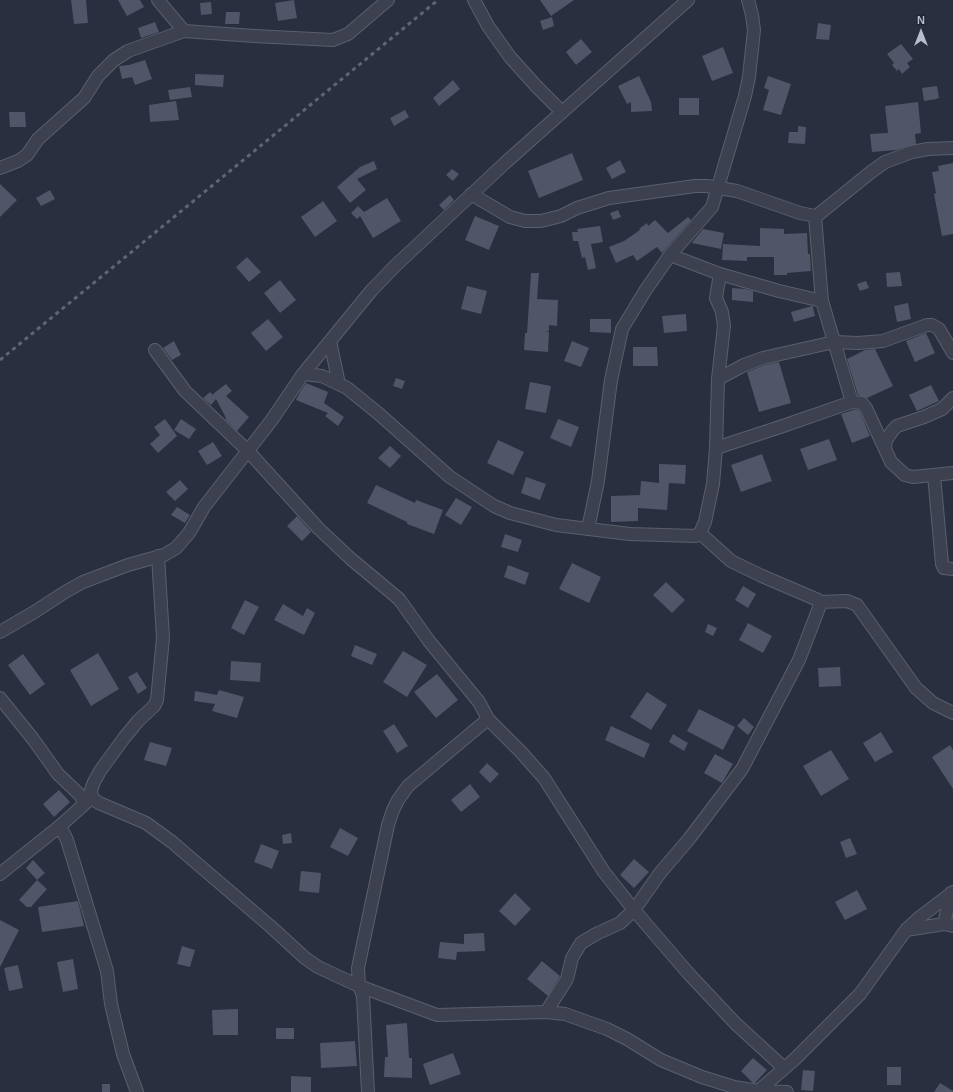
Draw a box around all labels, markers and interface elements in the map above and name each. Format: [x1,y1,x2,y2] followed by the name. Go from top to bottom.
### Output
[901,12,941,52] north arrow
[917,14,925,26] text: N

